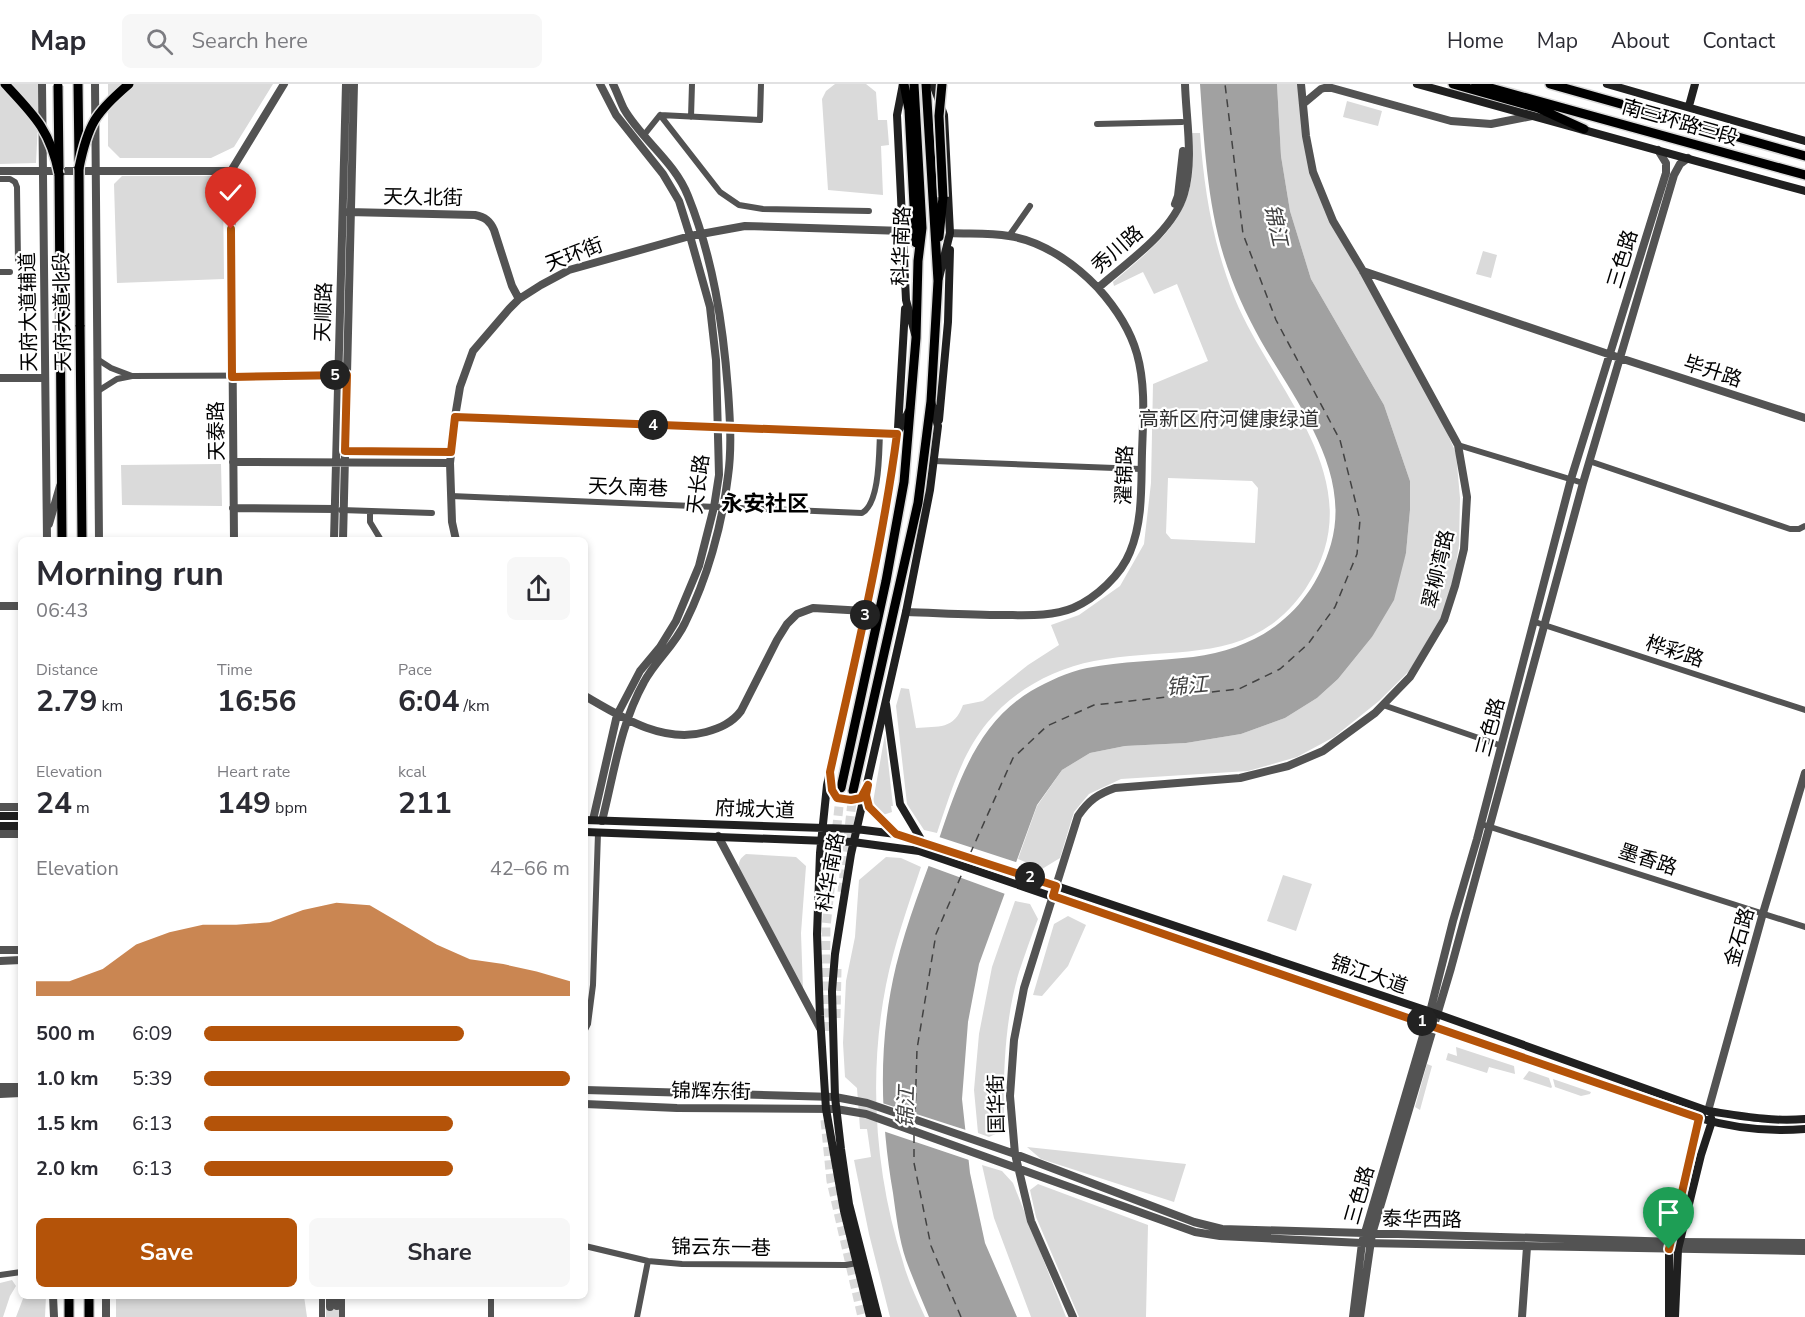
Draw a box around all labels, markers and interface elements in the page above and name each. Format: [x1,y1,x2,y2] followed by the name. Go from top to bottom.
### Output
[122,14,542,68] search box
[30,22,86,60] text: Map
[143,25,176,58] icon: search
[191,26,308,56] text: Search here
[1447,27,1504,55] text: Home
[1537,27,1578,55] text: Map
[1611,27,1669,55] text: About
[1702,27,1775,55] text: Contact
[1618,93,1741,152] street label: 南三环路三段
[205,167,256,229] pin
[214,176,247,209] icon: check
[383,183,463,212] street label: 天久北街
[1258,202,1294,250] water label: 锦江
[887,206,916,286] street label: 科华南路
[1086,220,1149,279] street label: 秀川路
[1601,227,1644,292] street label: 三色路
[541,231,607,278] street label: 天环街
[14,252,43,372] street label: 天府大道辅道
[48,252,77,372] street label: 天府大道北段
[309,282,338,342] street label: 天顺路
[1680,349,1746,394] street label: 毕升路
[320,360,350,390] pin: 5
[330,364,340,386] text: 5
[202,401,231,461] street label: 天泰路
[1139,406,1319,433] park label: 高新区府河健康绿道
[638,410,668,440] pin: 4
[648,414,658,436] text: 4
[1110,445,1139,505] street label: 濯锦路
[681,453,716,515] street label: 天长路
[588,473,668,502] street label: 天久南巷
[721,489,809,519] district label: 永安社区
[1416,527,1461,611] street label: 翠柳湾路
[36,552,224,597] text: Morning run
[507,557,570,620] button: share
[36,597,89,624] text: 06:43
[850,600,880,630] pin: 3
[860,604,870,626] text: 3
[1642,629,1708,674] street label: 桦彩路
[36,659,98,681] text: Distance
[217,659,253,681] text: Time
[398,659,432,681] text: Pace
[1165,670,1211,702] water label: 锦江
[36,681,97,722] text: 2.79
[217,681,296,722] text: 16:56
[398,681,459,722] text: 6:04
[97,695,123,717] text: km
[459,695,490,717] text: /km
[1470,695,1511,760] street label: 三色路
[36,761,102,783] text: Elevation
[217,761,290,783] text: Heart rate
[398,761,426,783] text: kcal
[36,783,72,824] text: 24
[217,783,271,824] text: 149
[398,783,452,824] text: 211
[715,795,795,824] street label: 府城大道
[72,797,90,819] text: m
[271,797,307,819] text: bpm
[810,830,851,914] street label: 科华南路
[1615,837,1681,882] street label: 墨香路
[36,855,119,882] text: Elevation
[490,855,570,882] text: 42–66 m
[1015,862,1045,892] pin: 2
[1025,866,1035,888] text: 2
[1718,905,1761,970] street label: 金石路
[1327,949,1411,1000] street label: 锦江大道
[1407,1006,1437,1036] pin: 1
[1417,1010,1427,1032] text: 1
[36,1020,95,1047] text: 500 m
[132,1020,173,1047] text: 6:09
[36,1065,99,1092] text: 1.0 km
[132,1065,173,1092] text: 5:39
[982,1074,1011,1134] street label: 国华街
[671,1077,751,1106] street label: 锦辉东街
[891,1084,921,1128] water label: 锦江
[36,1110,99,1137] text: 1.5 km
[132,1110,173,1137] text: 6:13
[36,1155,99,1182] text: 2.0 km
[132,1155,173,1182] text: 6:13
[1338,1163,1381,1228] street label: 三色路
[1643,1187,1694,1249] pin
[1652,1196,1685,1229] icon: arrive
[1382,1205,1462,1234] street label: 泰华西路
[36,1218,297,1287] button: Save
[309,1218,570,1287] button: Share
[671,1233,771,1262] street label: 锦云东一巷

